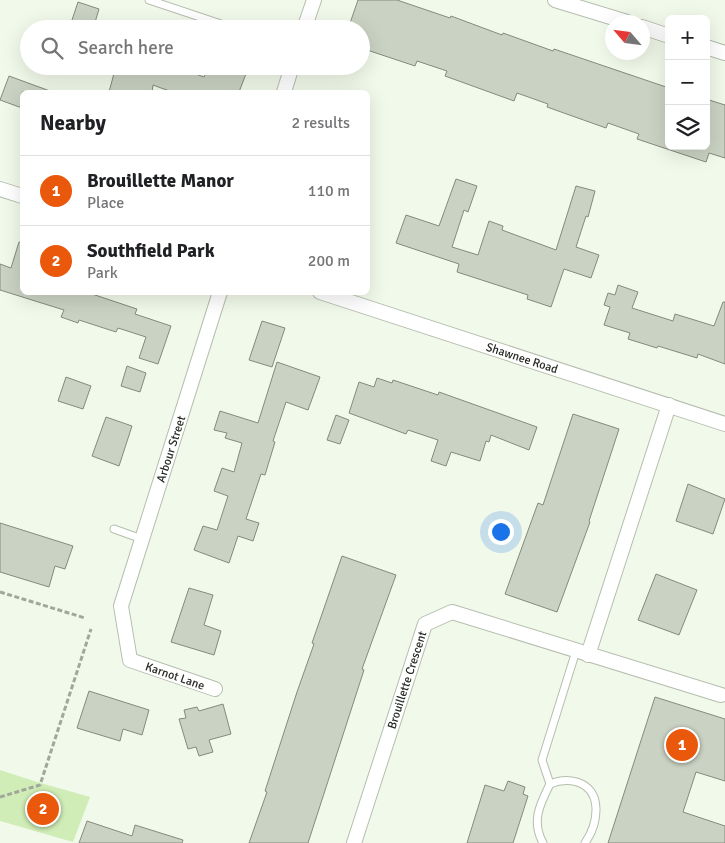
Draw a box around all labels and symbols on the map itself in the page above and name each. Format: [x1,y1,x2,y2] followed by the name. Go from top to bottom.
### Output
[605,15,650,60] north arrow
[484,340,560,377] street label: Shawnee Road
[154,414,189,484] street label: Arbour Street
[488,519,514,545] your location
[385,629,430,731] street label: Brouillette Crescent
[143,659,207,694] street label: Karnot Lane
[666,726,698,764] pin: 1
[27,790,59,828] pin: 2

